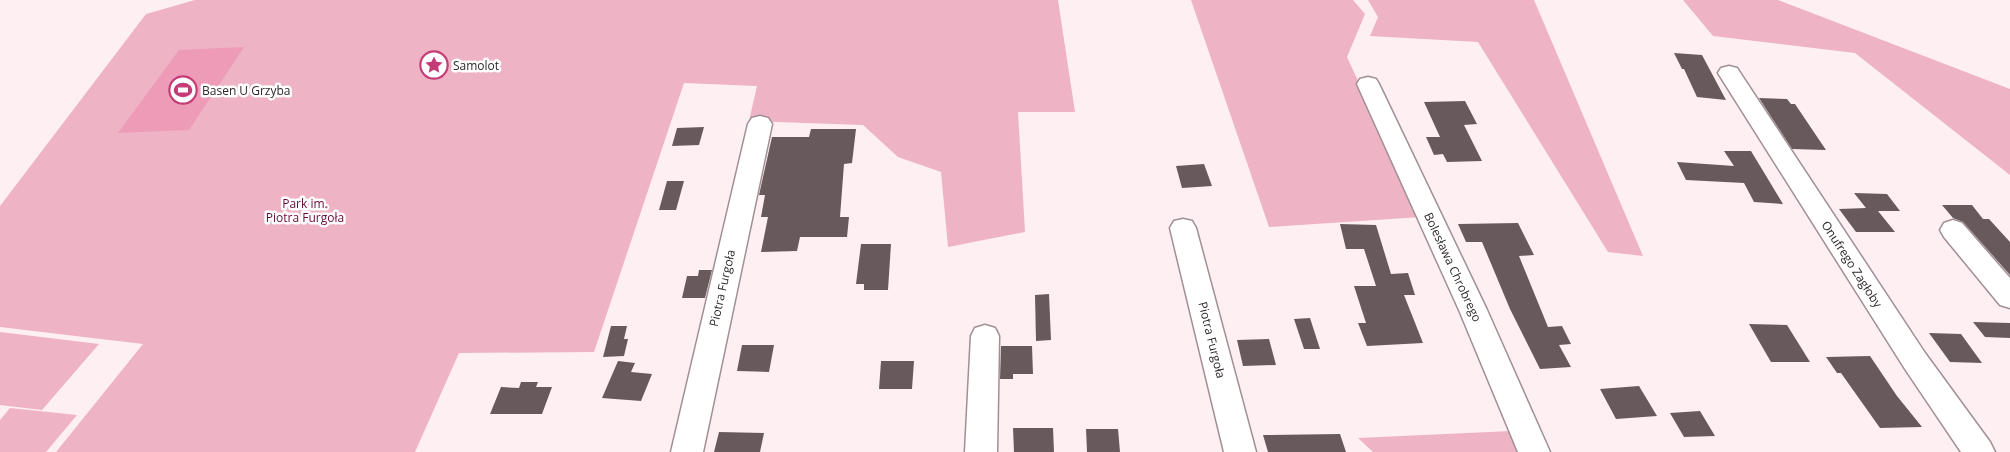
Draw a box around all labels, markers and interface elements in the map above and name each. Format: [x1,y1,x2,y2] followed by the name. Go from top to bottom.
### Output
[419,50,449,80] place icon: Samolot
[453,57,499,74] place label: Samolot
[168,75,198,105] sports icon: Basen U Grzyba
[202,82,291,99] place label: Basen U Grzyba
[266,195,344,226] park label: Park im. Piotra Furgoła
[1420,209,1486,325] street label: Bolesława Chrobrego
[1818,217,1887,311] street label: Onufrego Zagłoby
[705,248,739,328] street label: Piotra Furgoła
[1194,300,1230,380] street label: Piotra Furgoła

